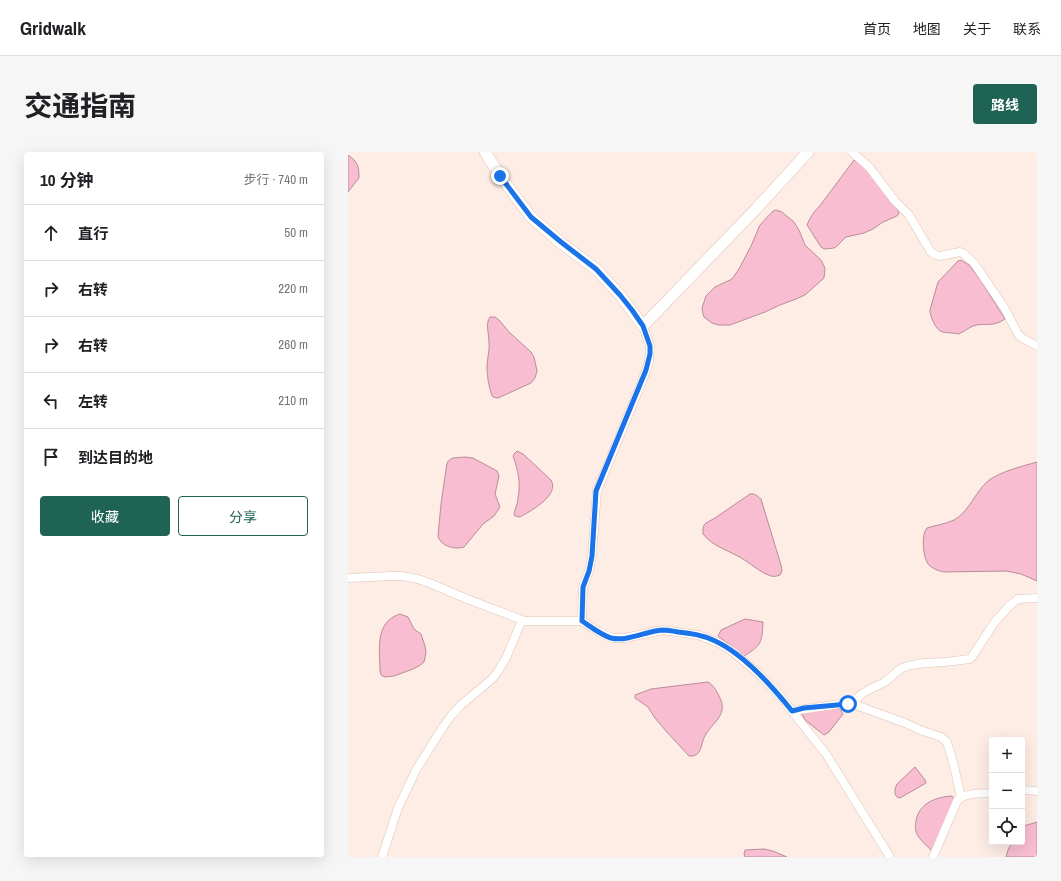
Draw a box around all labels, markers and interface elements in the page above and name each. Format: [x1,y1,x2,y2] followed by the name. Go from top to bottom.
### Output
[20,15,86,41] text: Gridwalk
[863,20,891,38] text: 首页
[913,20,941,38] text: 地图
[963,20,991,38] text: 关于
[1013,20,1041,38] text: 联系
[973,84,1037,124] button: 路线
[24,87,136,125] text: 交通指南
[491,167,509,185] route end
[40,168,93,191] text: 10 分钟
[243,171,308,188] text: 步行 · 740 m
[40,222,62,244] icon: ahead
[78,223,108,244] text: 直行
[284,224,308,241] text: 50 m
[40,278,62,300] icon: right
[78,279,108,300] text: 右转
[278,280,308,297] text: 220 m
[40,334,62,356] icon: right
[78,335,108,356] text: 右转
[278,336,308,353] text: 260 m
[40,390,62,412] icon: left
[78,391,108,412] text: 左转
[278,392,308,409] text: 210 m
[40,446,62,468] icon: arrive
[78,447,153,468] text: 到达目的地
[40,496,170,536] button: 收藏
[178,496,308,536] button: 分享
[839,695,857,713] route start
[989,737,1025,845] map controls
[989,737,1025,773] button: +
[989,773,1025,809] button: −
[989,809,1025,845] button: locate

